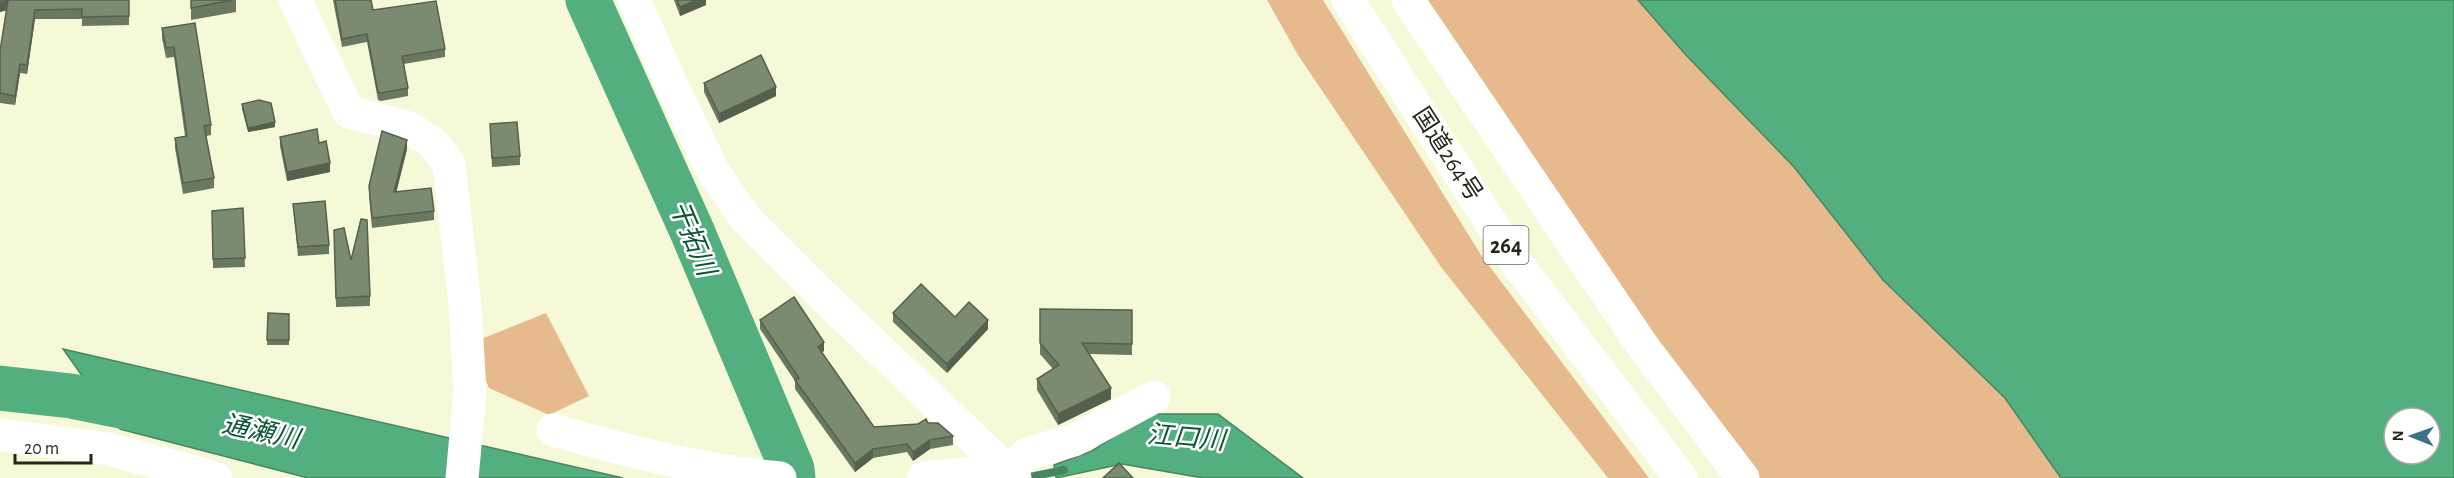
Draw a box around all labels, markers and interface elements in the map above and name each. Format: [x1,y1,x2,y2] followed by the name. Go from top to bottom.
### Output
[1408,103,1488,205] street label: 国道264号
[665,197,721,282] water label: 干拓川
[1484,226,1528,264] road number: 264
[2382,406,2442,466] north arrow
[220,410,305,453] water label: 通瀬川
[1146,421,1229,455] water label: 江口川
[15,427,92,465] scale bar
[2390,430,2406,441] text: N
[24,440,59,458] text: 20 m

